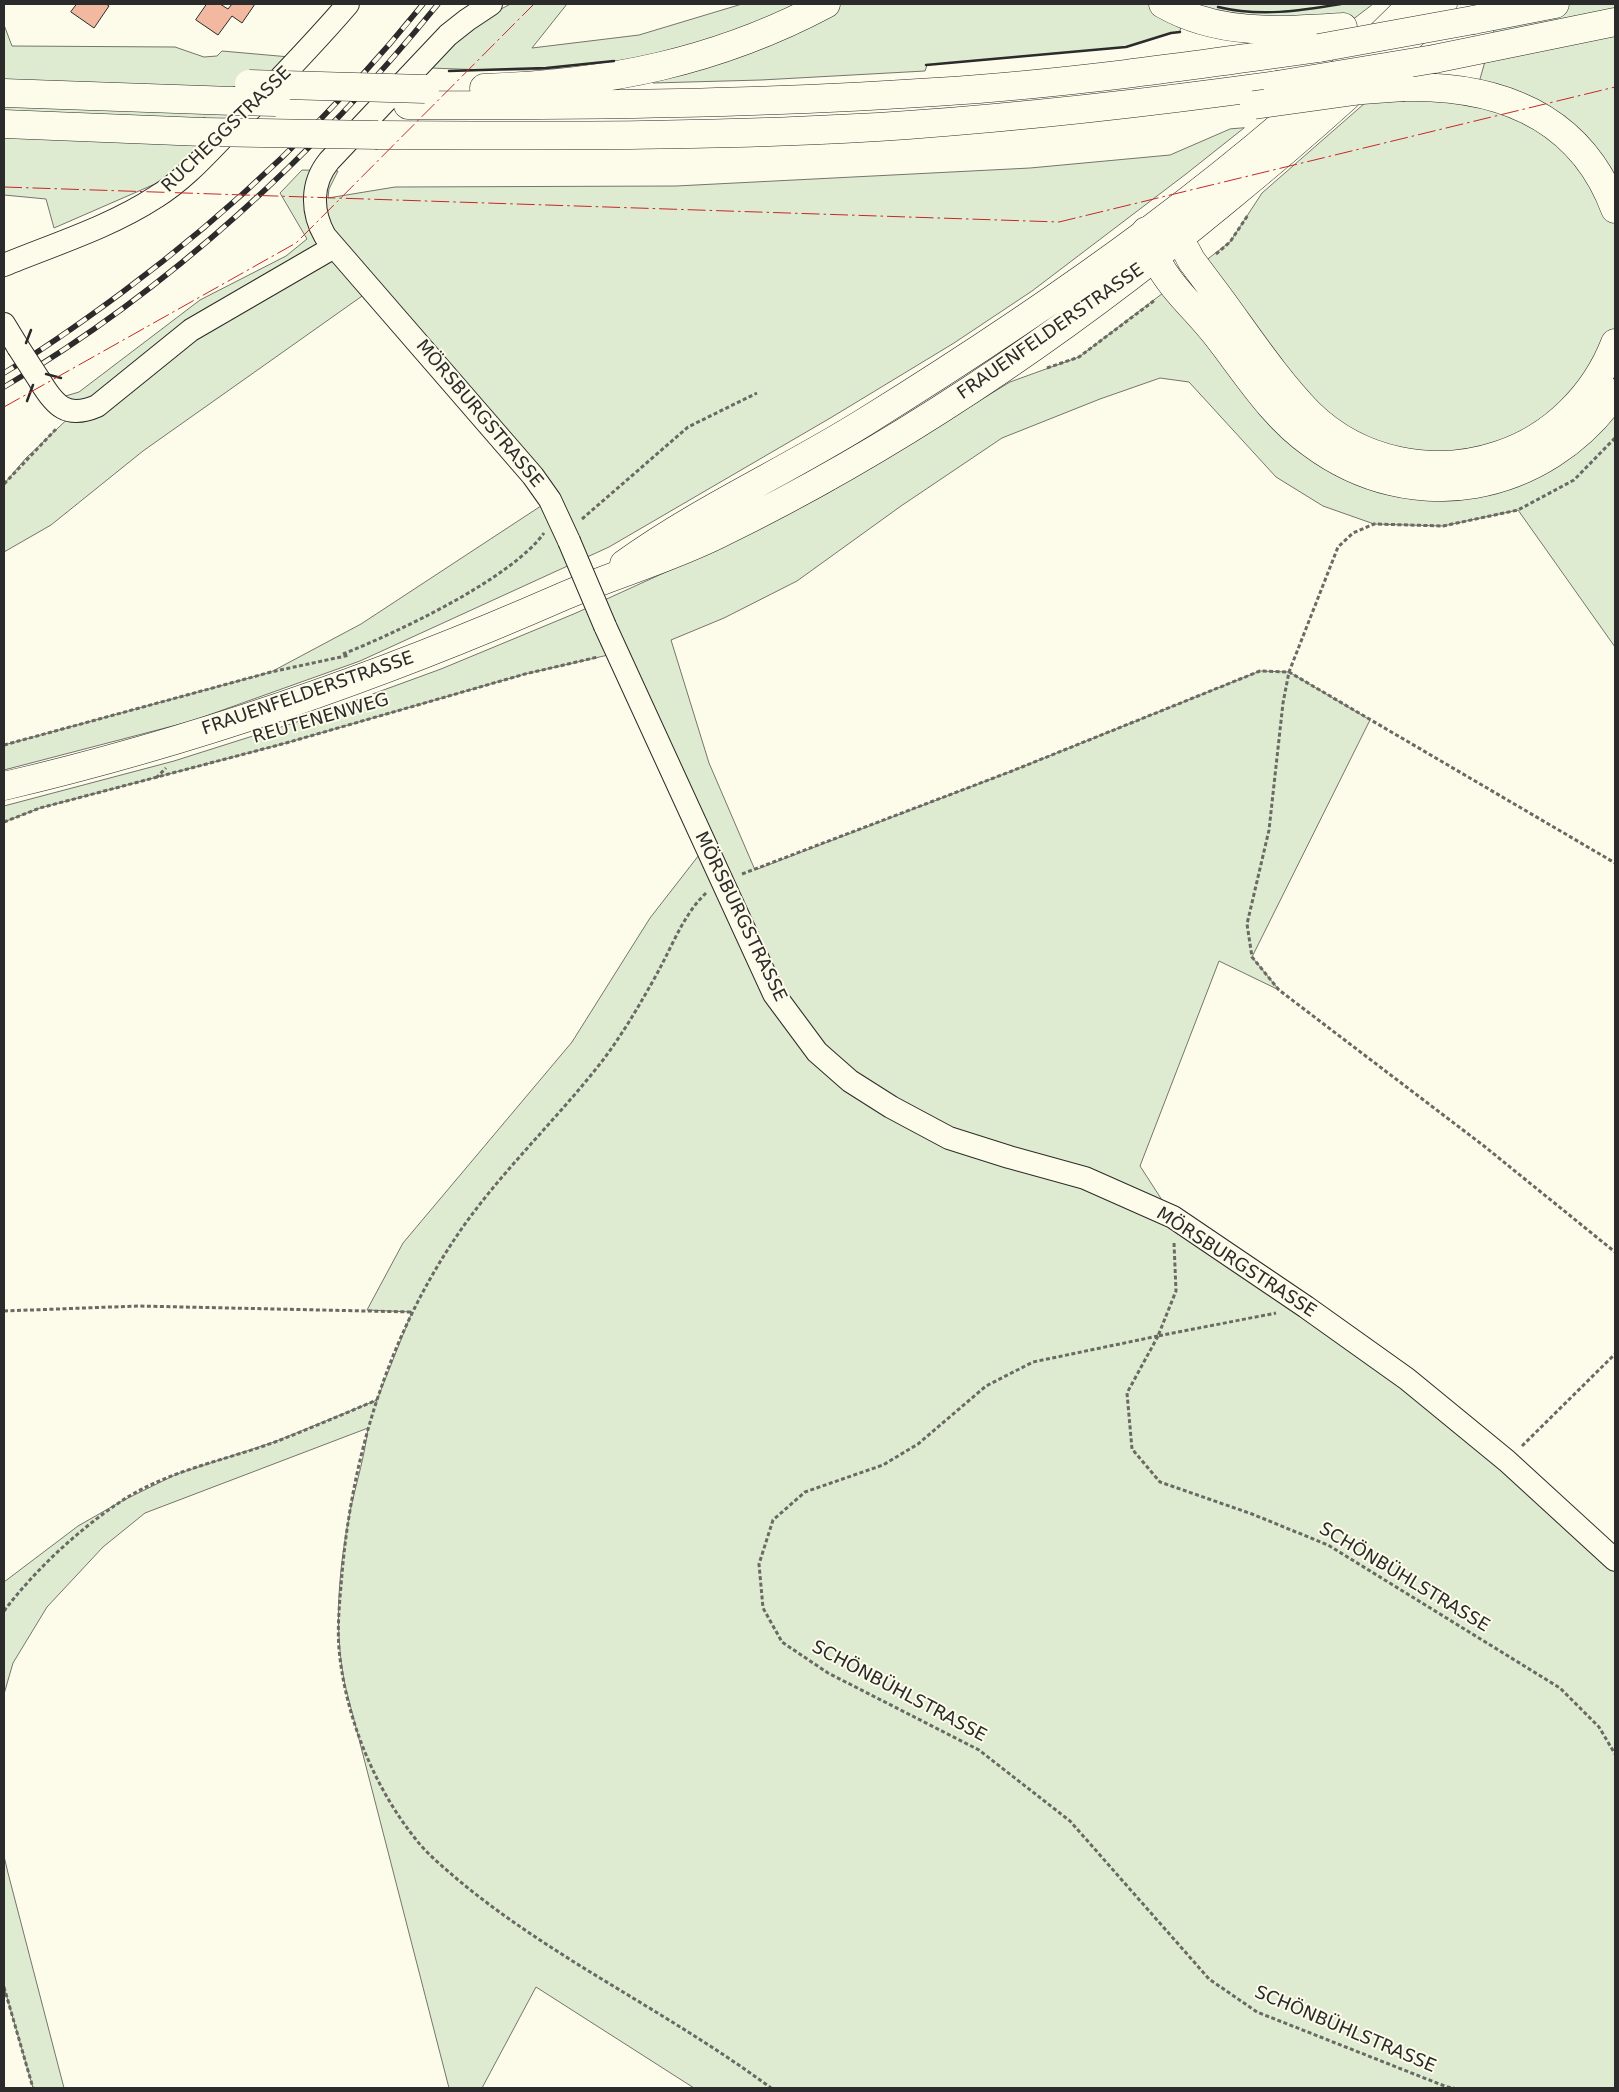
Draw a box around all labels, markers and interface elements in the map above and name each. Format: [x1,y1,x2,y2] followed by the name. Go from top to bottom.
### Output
[158,63,296,197] street label: RUCHEGGSTRASSE
[954,259,1148,405] street label: FRAUENFELDERSTRASSE
[411,336,547,492] street label: MÖRSBURGSTRASSE
[199,648,417,740] street label: FRAUENFELDERSTRASSE
[250,689,392,749] street label: REUTENENWEG
[689,829,791,1005] street label: MÖRSBURGSTRASSE
[1152,1203,1320,1323] street label: MÖRSBURGSTRASSE
[1315,1519,1493,1637] street label: SCHÖNBÜHLSTRASSE
[808,1637,990,1747] street label: SCHÖNBÜHLSTRASSE
[1251,1982,1439,2078] street label: SCHÖNBÜHLSTRASSE

